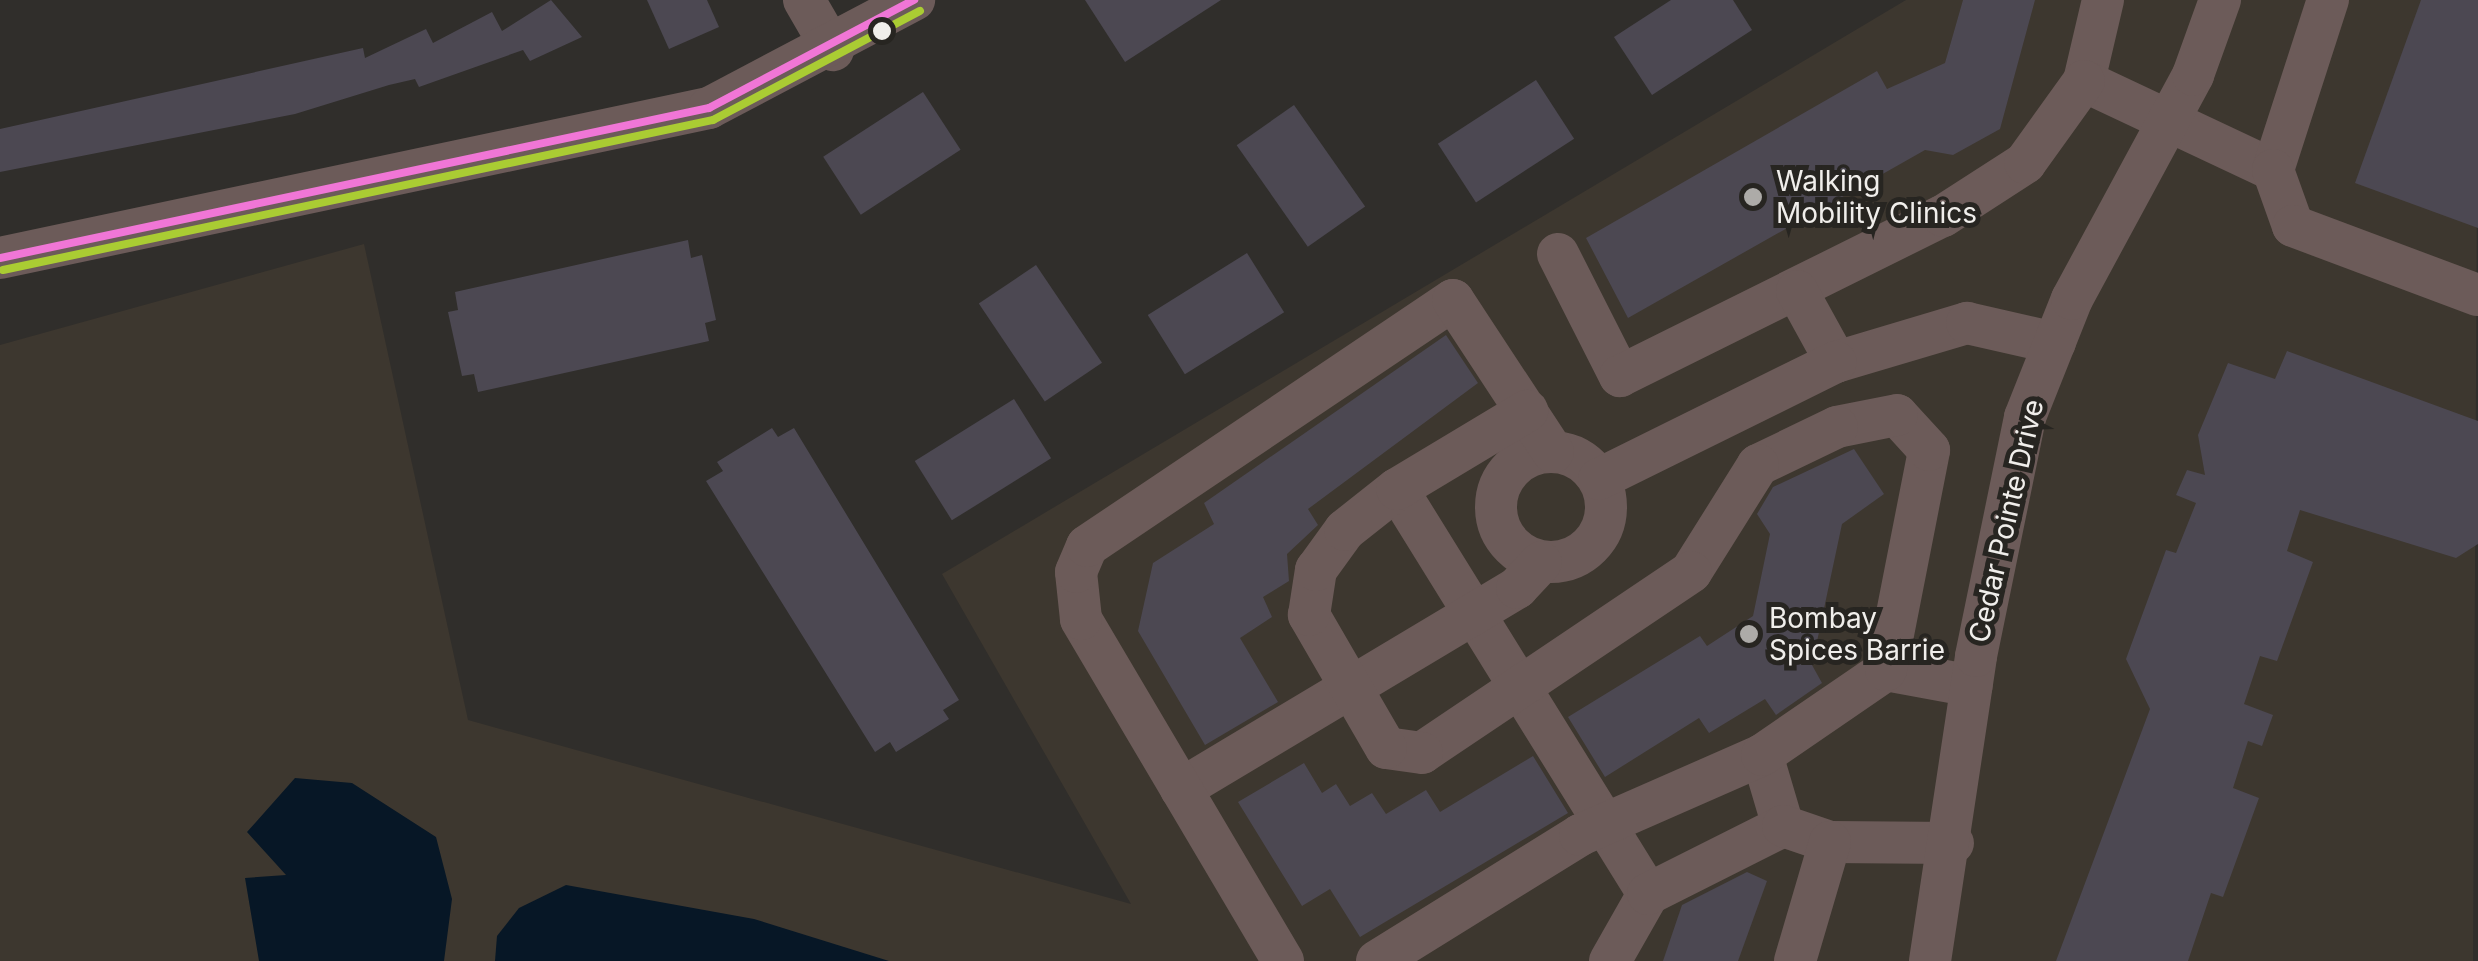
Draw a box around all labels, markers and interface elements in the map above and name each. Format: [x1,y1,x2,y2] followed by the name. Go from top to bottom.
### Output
[872,21,892,41] unlabelled marker
[1776,164,1977,230] place label: Walking Mobility Clinics
[1740,184,1766,210] marker: Walking Mobility Clinics
[1962,396,2050,646] street label: Cedar Pointe Drive
[1769,601,1945,667] place label: Bombay Spices Barrie
[1738,623,1760,645] marker: Bombay Spices Barrie

